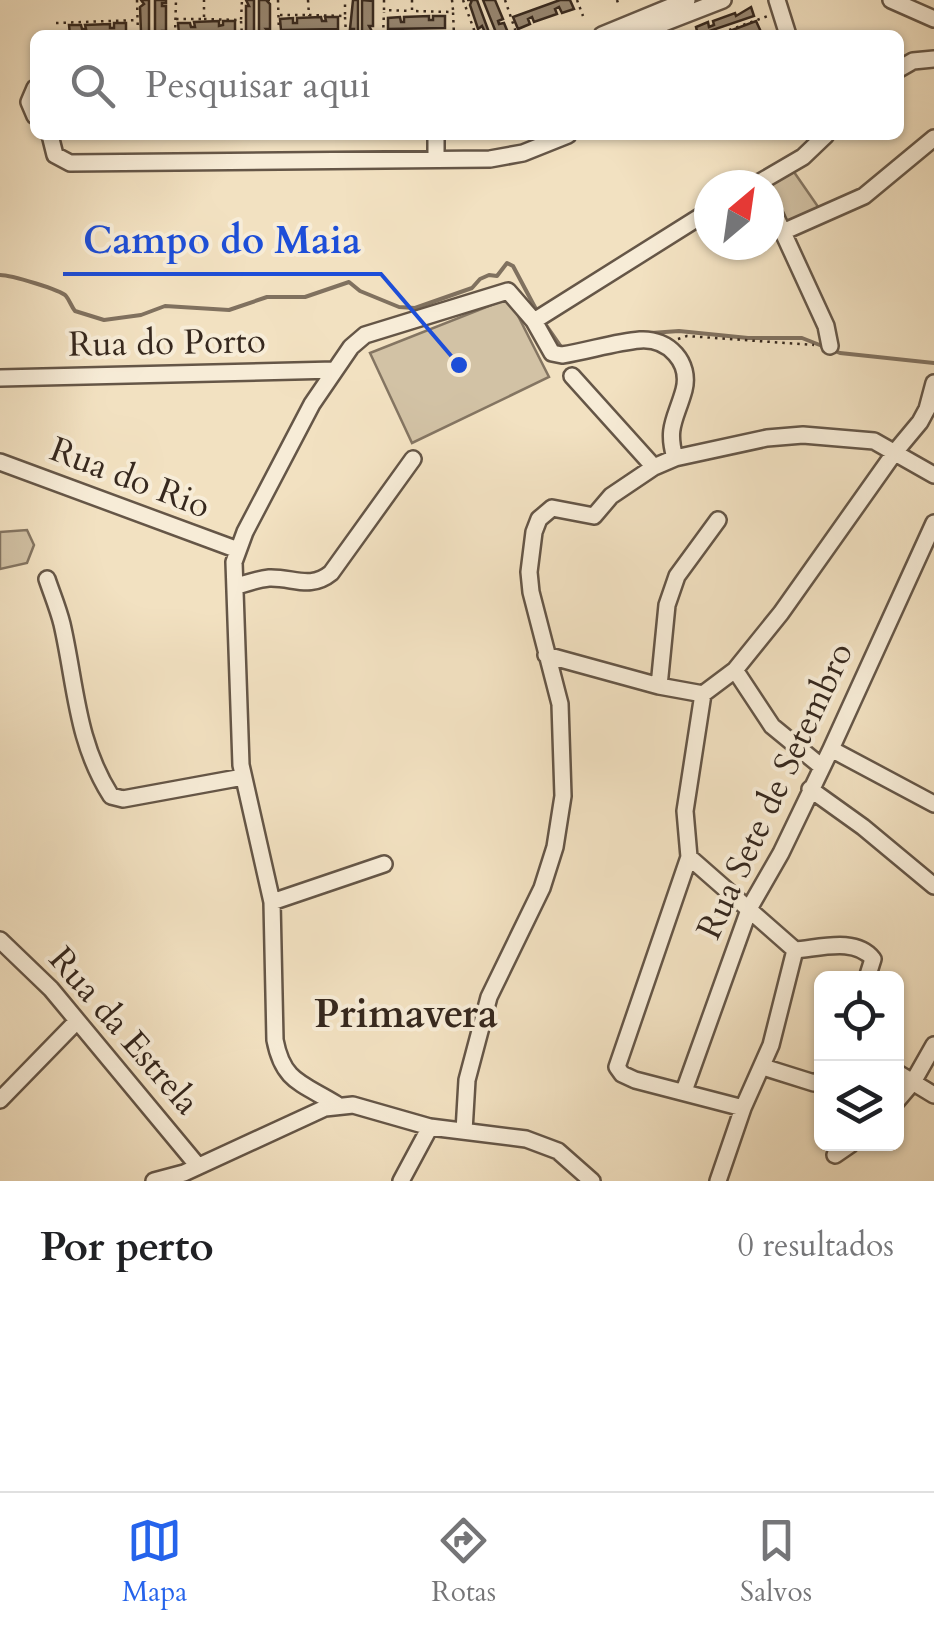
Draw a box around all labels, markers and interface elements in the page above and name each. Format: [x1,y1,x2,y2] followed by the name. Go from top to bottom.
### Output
[30,30,904,140] search box
[65,58,120,113] icon: search
[145,59,371,111] text: Pesquisar aqui
[694,170,784,260] north arrow
[63,206,381,274] callout: Campo do Maia
[83,215,361,267] text: Campo do Maia
[68,317,266,369] street label: Rua do Porto
[43,425,217,531] street label: Rua do Rio
[685,635,865,947] street label: Rua Sete de Setembro
[38,937,210,1125] street label: Rua da Estrela
[814,971,904,1151] map controls
[814,971,904,1061] button: locate
[314,987,498,1042] district label: Primavera
[814,1061,904,1151] button: layers
[40,1218,214,1275] text: Por perto
[737,1224,894,1268] text: 0 resultados
[122,1513,187,1611] tab: Mapa
[431,1513,496,1611] tab: Rotas
[740,1513,812,1611] tab: Salvos

